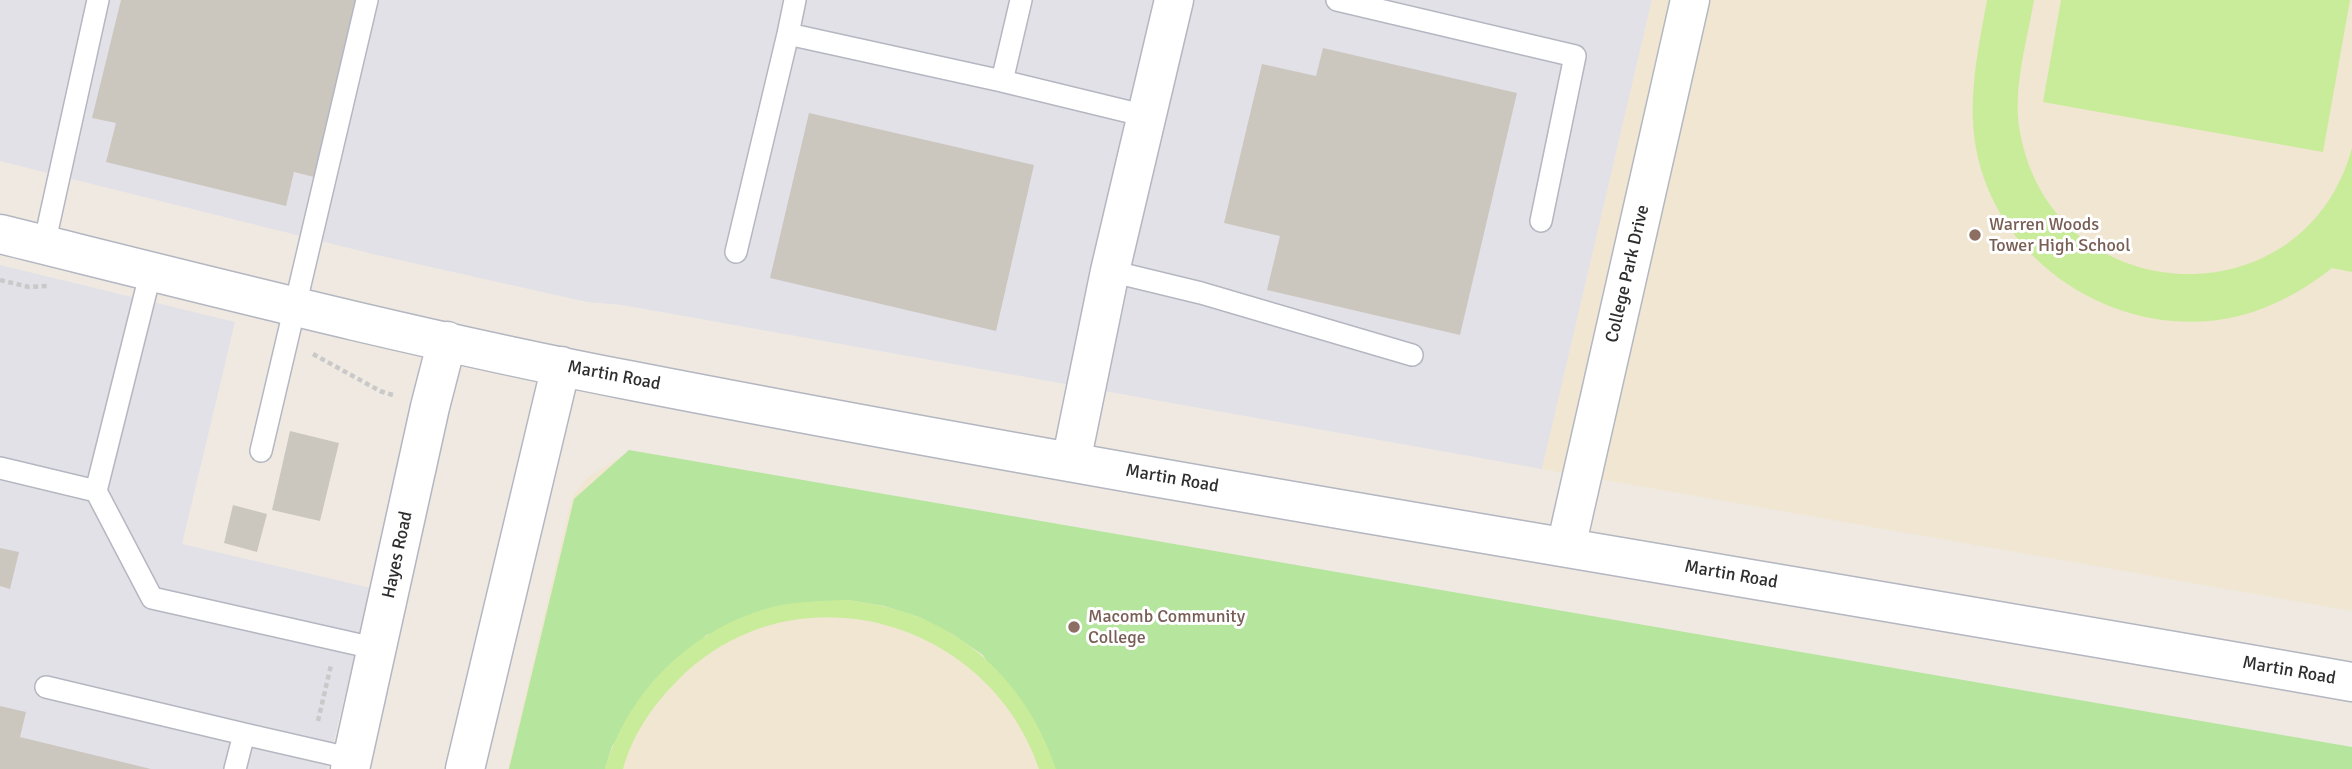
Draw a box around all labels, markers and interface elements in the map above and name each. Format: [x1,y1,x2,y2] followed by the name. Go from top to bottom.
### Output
[1602,203,1654,345] street label: College Park Drive
[1989,214,2130,256] place label: Warren Woods Tower High School
[1967,227,1983,243] marker: Warren Woods Tower High School
[566,356,662,396] street label: Martin Road
[1124,460,1220,498] street label: Martin Road
[378,509,418,601] street label: Hayes Road
[1683,556,1779,594] street label: Martin Road
[1088,606,1245,648] place label: Macomb Community College
[1066,619,1082,635] marker: Macomb Community College
[2241,652,2337,690] street label: Martin Road

